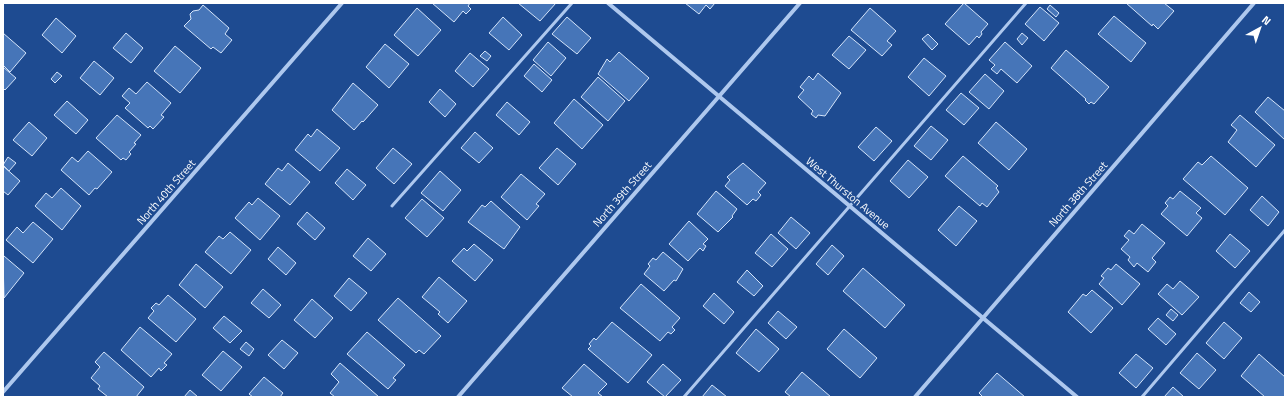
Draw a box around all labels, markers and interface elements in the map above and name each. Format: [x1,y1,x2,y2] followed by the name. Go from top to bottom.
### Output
[1240,8,1280,48] north arrow
[1258,12,1274,29] text: N
[803,153,894,233] street label: West Thurston Avenue
[133,156,199,228] street label: North 40th Street
[589,158,655,230] street label: North 39th Street
[1045,158,1111,230] street label: North 38th Street

